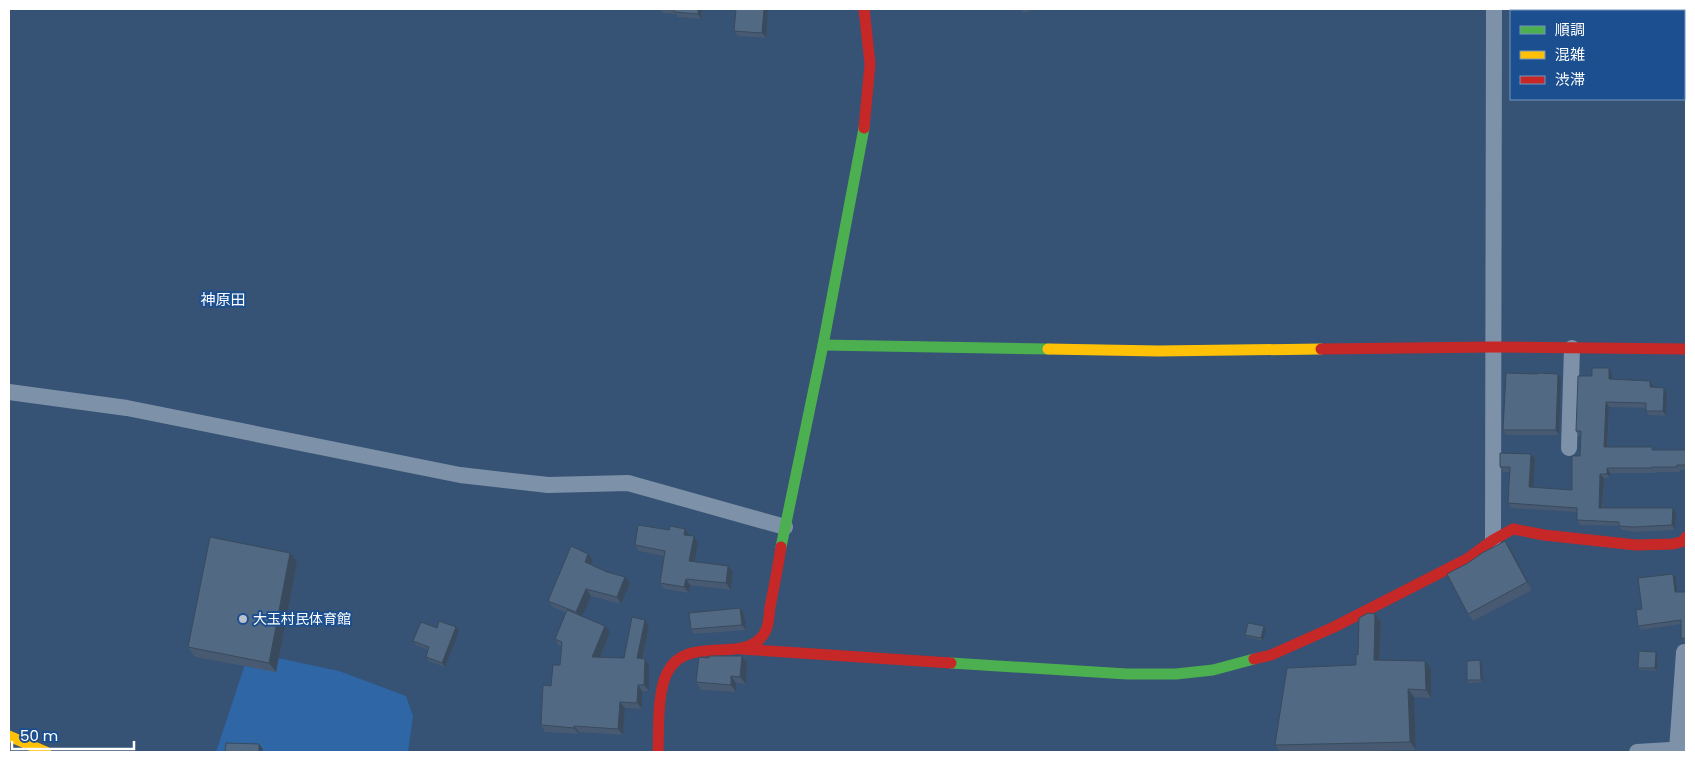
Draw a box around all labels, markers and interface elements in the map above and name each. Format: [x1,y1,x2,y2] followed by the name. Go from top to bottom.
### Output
[1510,10,1685,100] legend
[1555,19,1585,40] text: 順調
[1555,44,1585,65] text: 混雑
[1555,69,1585,90] text: 渋滞
[200,289,246,310] district label: 神原田
[253,609,351,629] place label: 大玉村民体育館
[237,613,249,625] marker: 大玉村民体育館
[12,718,135,750] scale bar
[20,725,58,746] text: 50 m

